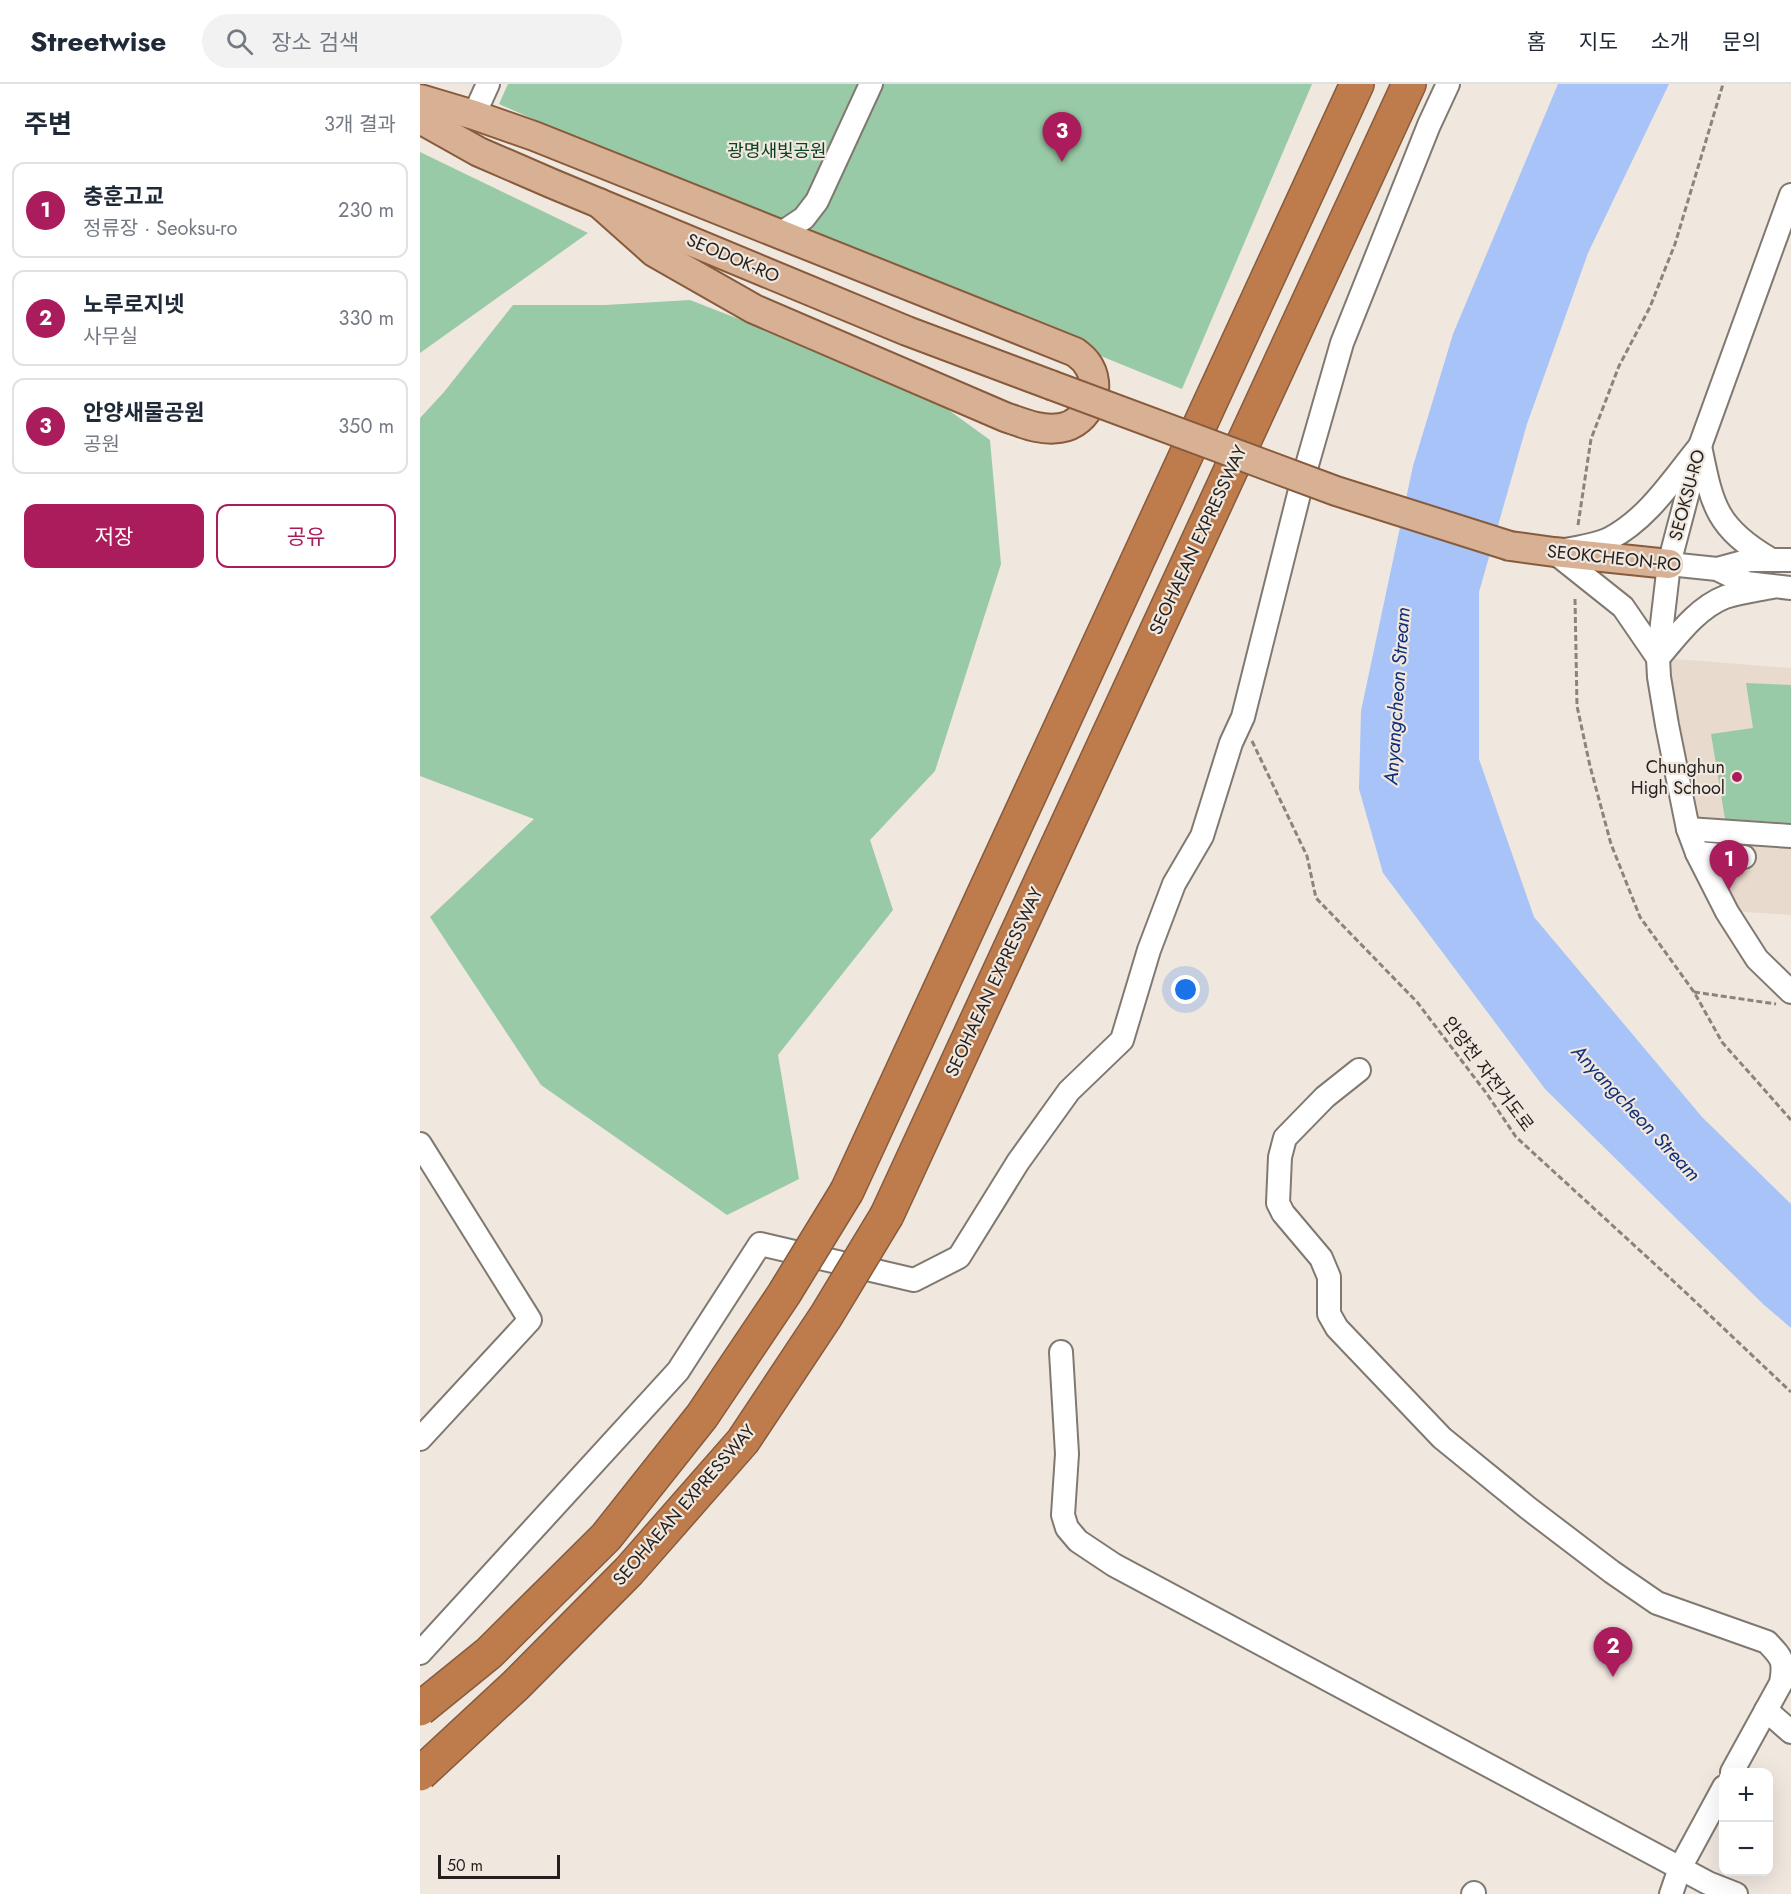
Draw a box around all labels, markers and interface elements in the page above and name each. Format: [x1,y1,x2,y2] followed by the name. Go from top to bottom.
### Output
[202,14,622,68] search box
[30,21,166,62] text: Streetwise
[223,25,256,58] icon: search
[271,26,359,58] text: 장소 검색
[1527,27,1546,57] text: 홈
[1579,27,1618,57] text: 지도
[1651,27,1689,57] text: 소개
[1722,27,1761,57] text: 문의
[24,105,72,143] text: 주변
[324,110,396,139] text: 3개 결과
[1042,112,1082,162] pin: 3
[727,138,827,164] park label: 광명새빛공원
[83,180,164,212] text: 충훈고교
[40,196,51,225] text: 1
[338,196,394,225] text: 230 m
[83,214,237,243] text: 정류장 · Seoksu-ro
[682,227,784,289] street label: SEODOK-RO
[83,288,184,320] text: 노루로지넷
[39,304,52,333] text: 2
[339,304,394,333] text: 330 m
[83,322,138,351] text: 사무실
[83,396,204,428] text: 안양새물공원
[39,412,52,441] text: 3
[338,412,394,441] text: 350 m
[83,430,120,459] text: 공원
[1143,440,1254,639] street label: SEOHAEAN EXPRESSWAY
[1662,447,1712,543] street label: SEOKSU-RO
[24,504,204,568] button: 저장
[216,504,396,568] button: 공유
[1546,538,1682,578] street label: SEOKCHEON-RO
[1376,606,1418,787] water label: Anyangcheon Stream
[1631,754,1725,801] place label: Chunghun High School
[1730,770,1744,784] marker: Chunghun High School
[1710,840,1748,890] pin: 1
[939,882,1050,1081] street label: SEOHAEAN EXPRESSWAY
[1171,975,1200,1004] your location
[1436,1011,1540,1137] street label: 안양천 자전거도로
[1564,1037,1707,1188] water label: Anyangcheon Stream
[607,1418,762,1591] street label: SEOHAEAN EXPRESSWAY
[1594,1628,1632,1677] pin: 2
[1719,1768,1773,1876] map controls
[1719,1768,1773,1822] button: +
[1719,1822,1773,1876] button: −
[438,1852,560,1880] scale bar
[447,1854,483,1877] text: 50 m

